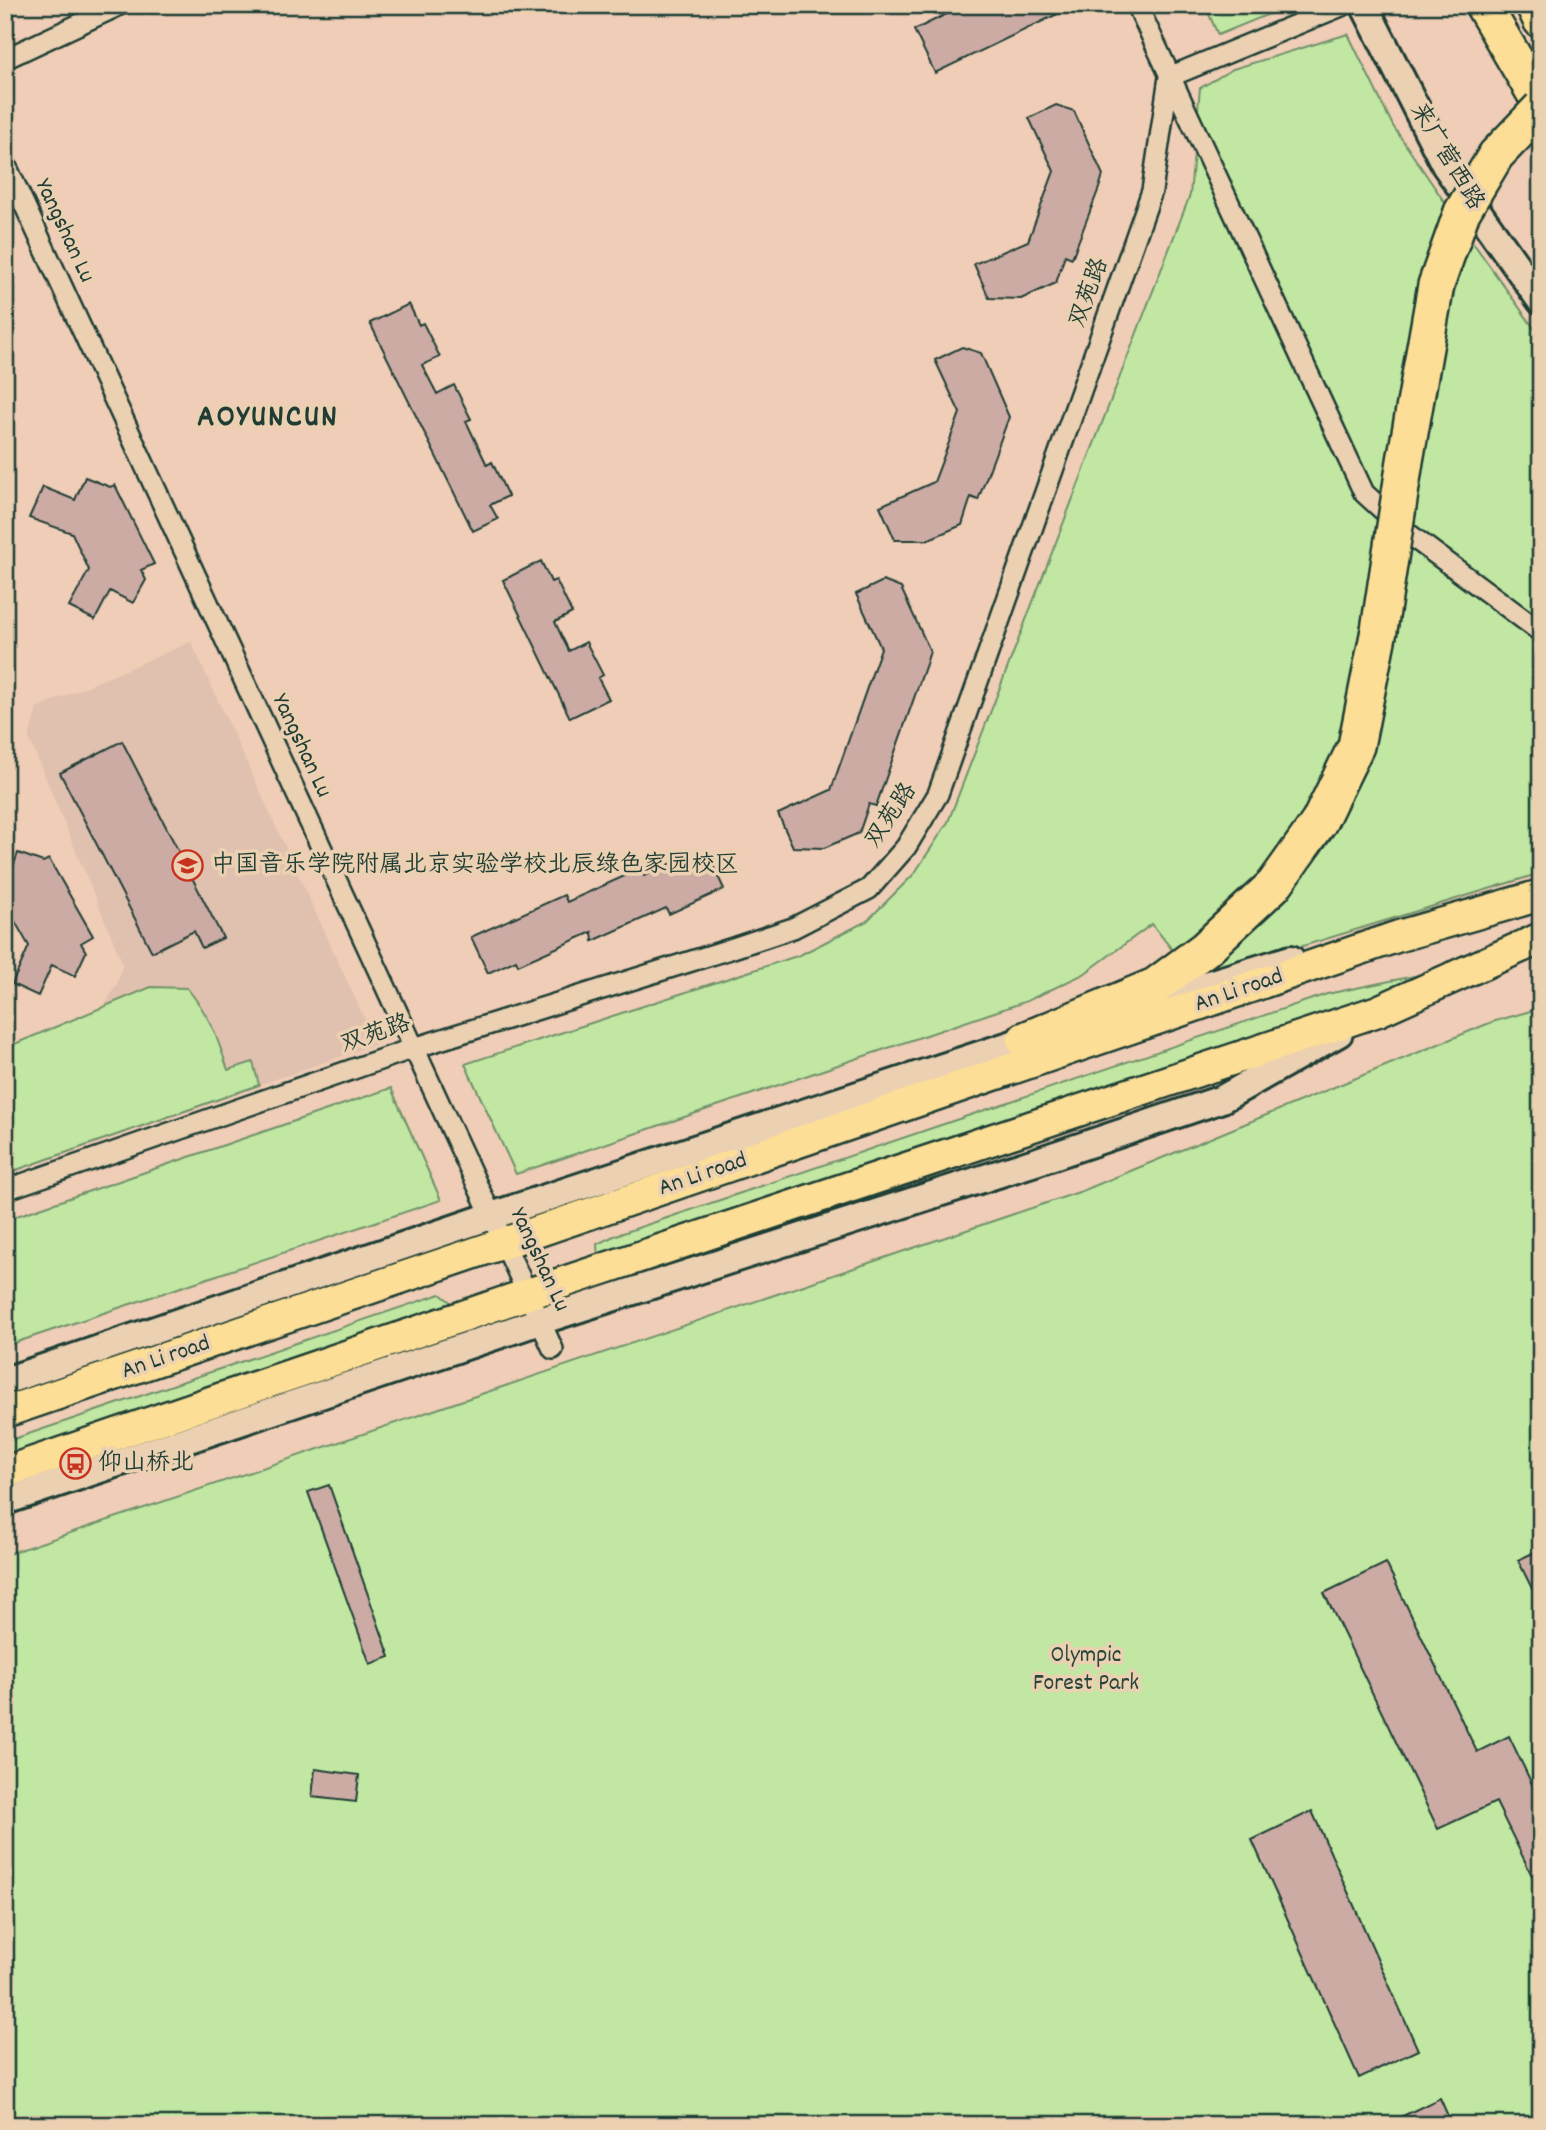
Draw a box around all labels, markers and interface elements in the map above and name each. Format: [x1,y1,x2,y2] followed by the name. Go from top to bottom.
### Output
[1401,97,1491,217] street label: 来广营西路
[25,174,103,288] street label: Yangshan Lu
[1062,253,1118,333] street label: 双苑路
[197,396,339,442] district label: AOYUNCUN
[262,689,340,803] street label: Yangshan Lu
[858,777,926,855] street label: 双苑路
[171,849,205,883] school or university icon: 中国音乐学院附属北京实验学校北辰绿色家园校区
[211,849,739,883] place label: 中国音乐学院附属北京实验学校北辰绿色家园校区
[1190,960,1288,1022] street label: An Li road
[336,1007,416,1063] street label: 双苑路
[654,1144,752,1206] street label: An Li road
[500,1203,578,1317] street label: Yangshan Lu
[117,1327,215,1389] street label: An Li road
[58,1447,92,1481] bus stop icon: 仰山桥北
[98,1447,194,1481] place label: 仰山桥北
[1033,1639,1139,1701] park label: Olympic Forest Park

